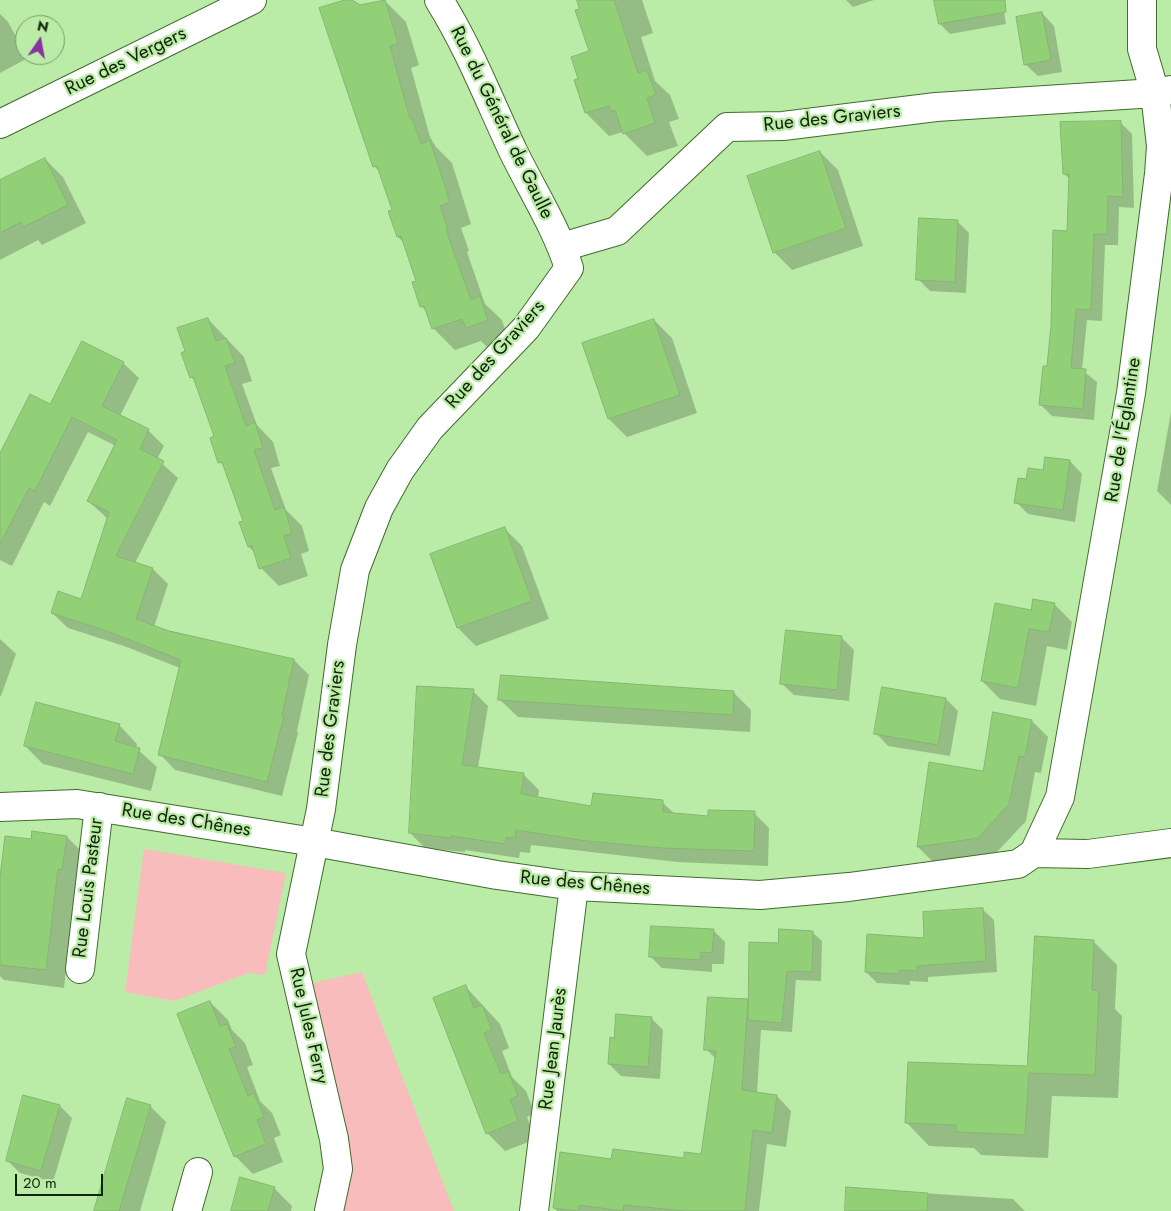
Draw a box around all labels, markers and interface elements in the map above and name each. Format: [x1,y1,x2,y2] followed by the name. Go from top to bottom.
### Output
[15,15,65,65] north arrow
[35,15,50,37] text: N
[62,23,190,101] street label: Rue des Vergers
[444,23,558,223] street label: Rue du Général de Gaulle
[762,100,902,138] street label: Rue des Graviers
[441,296,551,414] street label: Rue des Graviers
[1101,356,1147,504] street label: Rue de l'Églantine
[311,659,351,799] street label: Rue des Graviers
[120,800,252,842] street label: Rue des Chênes
[69,817,109,959] street label: Rue Louis Pasteur
[519,867,651,901] street label: Rue des Chênes
[284,966,332,1086] street label: Rue Jules Ferry
[535,987,573,1111] street label: Rue Jean Jaurès
[18,1164,105,1196] scale bar
[23,1172,57,1194] text: 20 m

